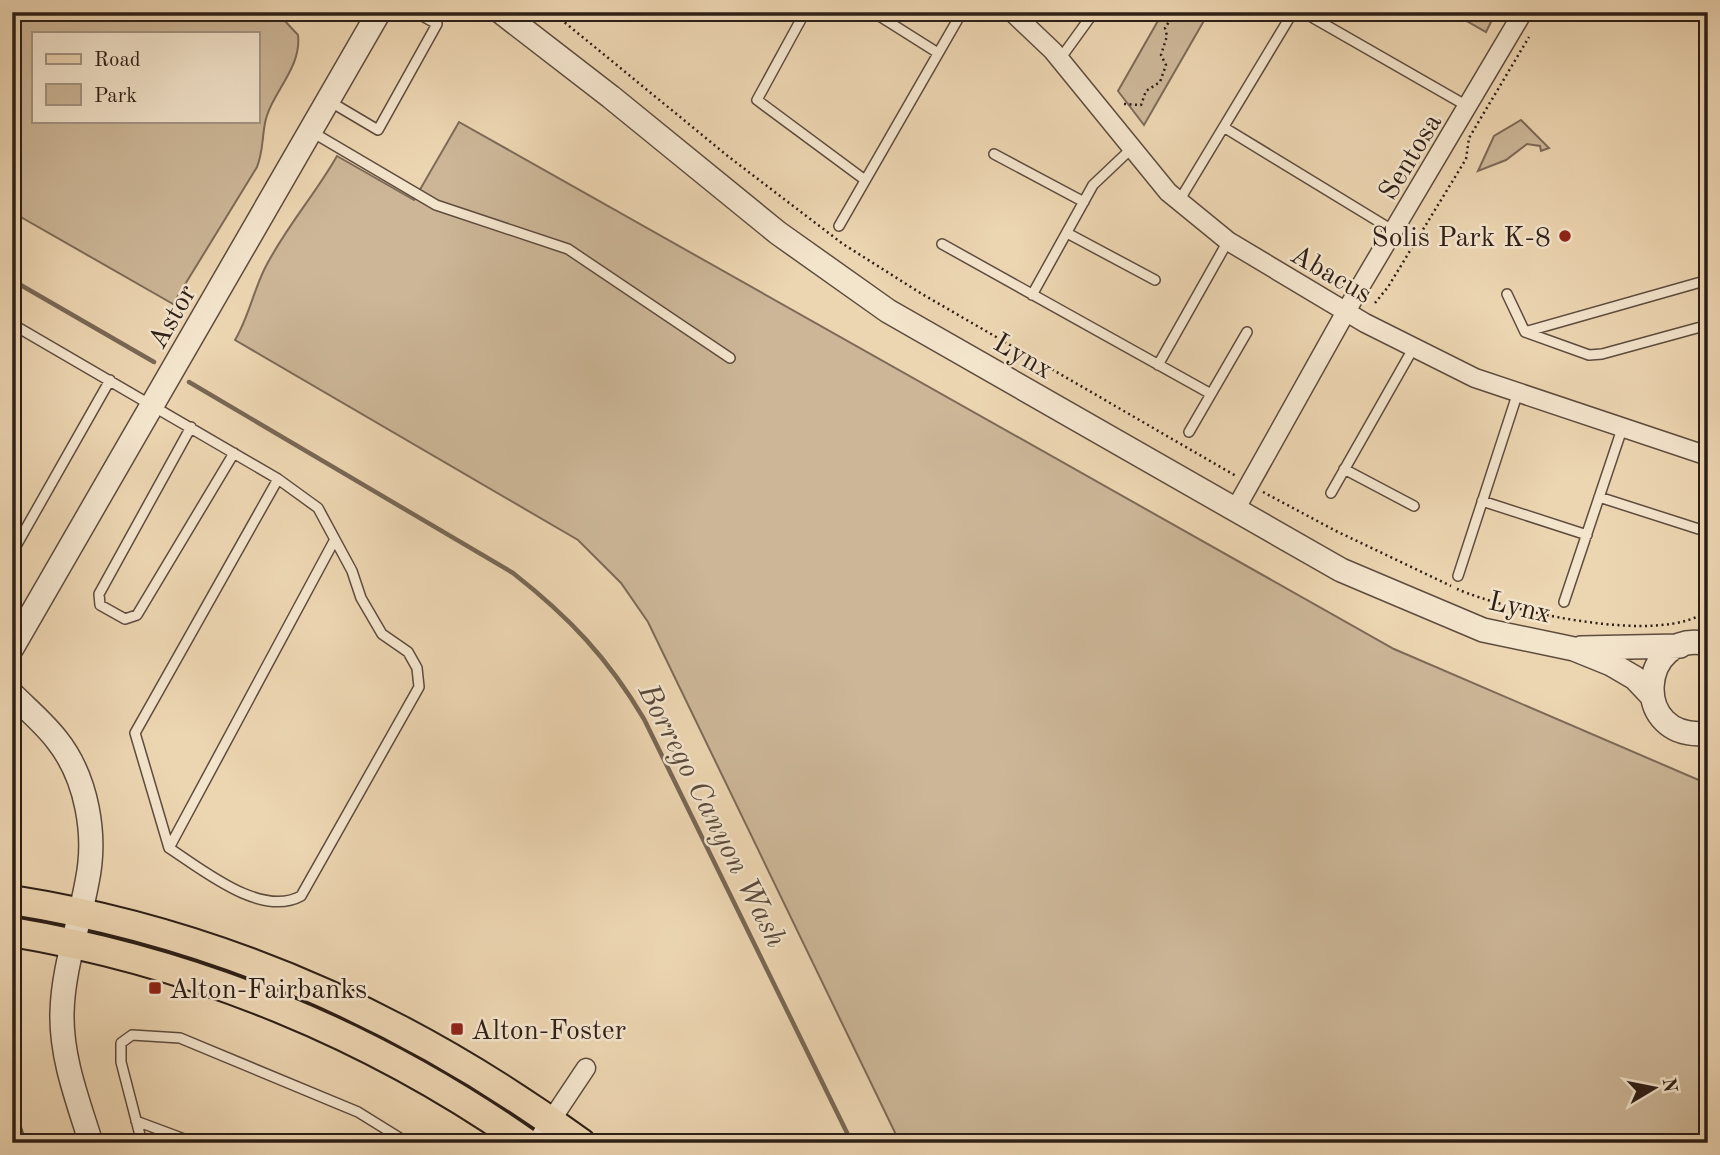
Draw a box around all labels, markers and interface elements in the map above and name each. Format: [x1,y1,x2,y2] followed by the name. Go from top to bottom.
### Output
[32,32,259,122] legend
[94,50,141,71] text: Road
[94,86,137,107] text: Park
[1375,109,1448,205] street label: Sentosa
[1371,225,1551,253] place label: Solis Park K-8
[1557,228,1573,244] marker: Solis Park K-8
[1285,241,1376,310] street label: Abacus
[144,281,203,354] street label: Astor
[988,330,1057,386] street label: Lynx
[1485,588,1553,630] street label: Lynx
[631,678,791,953] water label: Borrego Canyon Wash
[169,977,367,1005] place label: Alton-Fairbanks
[147,980,163,996] marker: Alton-Fairbanks
[471,1018,626,1046] place label: Alton-Foster
[449,1021,465,1037] marker: Alton-Foster
[1618,1054,1688,1124] north arrow
[1658,1077,1679,1095] text: N

